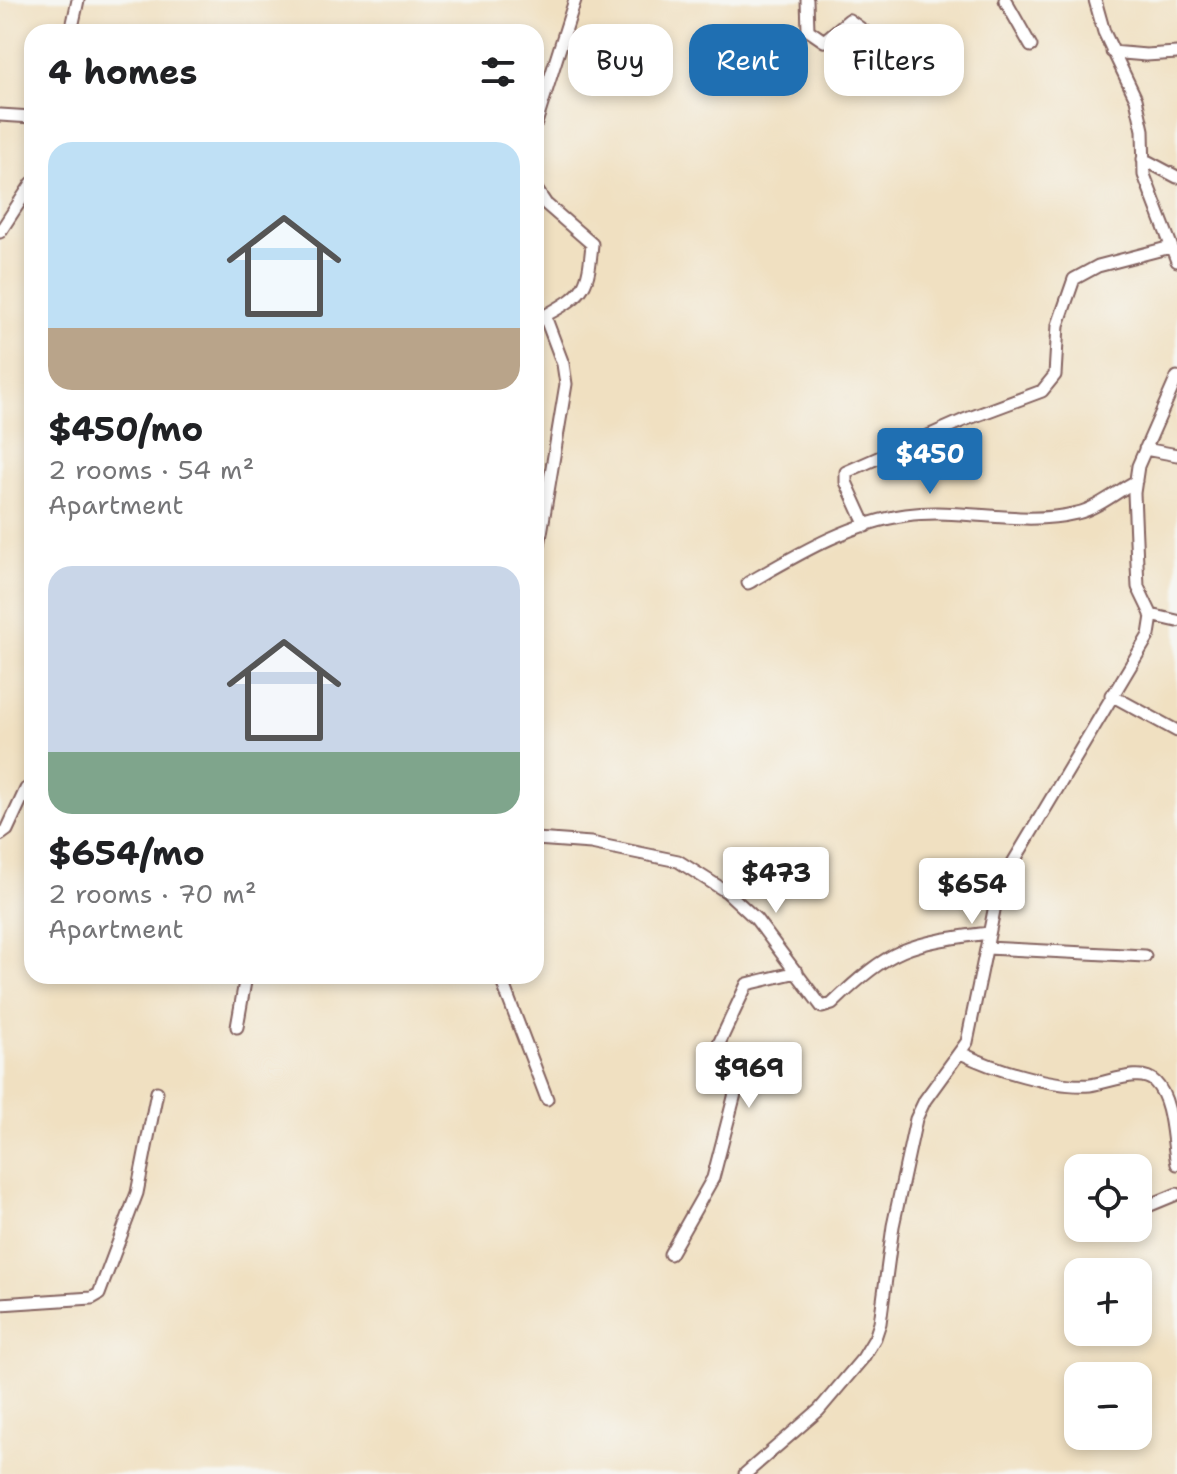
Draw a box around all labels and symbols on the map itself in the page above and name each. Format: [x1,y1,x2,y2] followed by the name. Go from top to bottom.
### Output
[883,428,977,496] pin: $450
[729,847,823,915] pin: $473
[925,858,1019,926] pin: $654
[702,1042,796,1110] pin: $969

